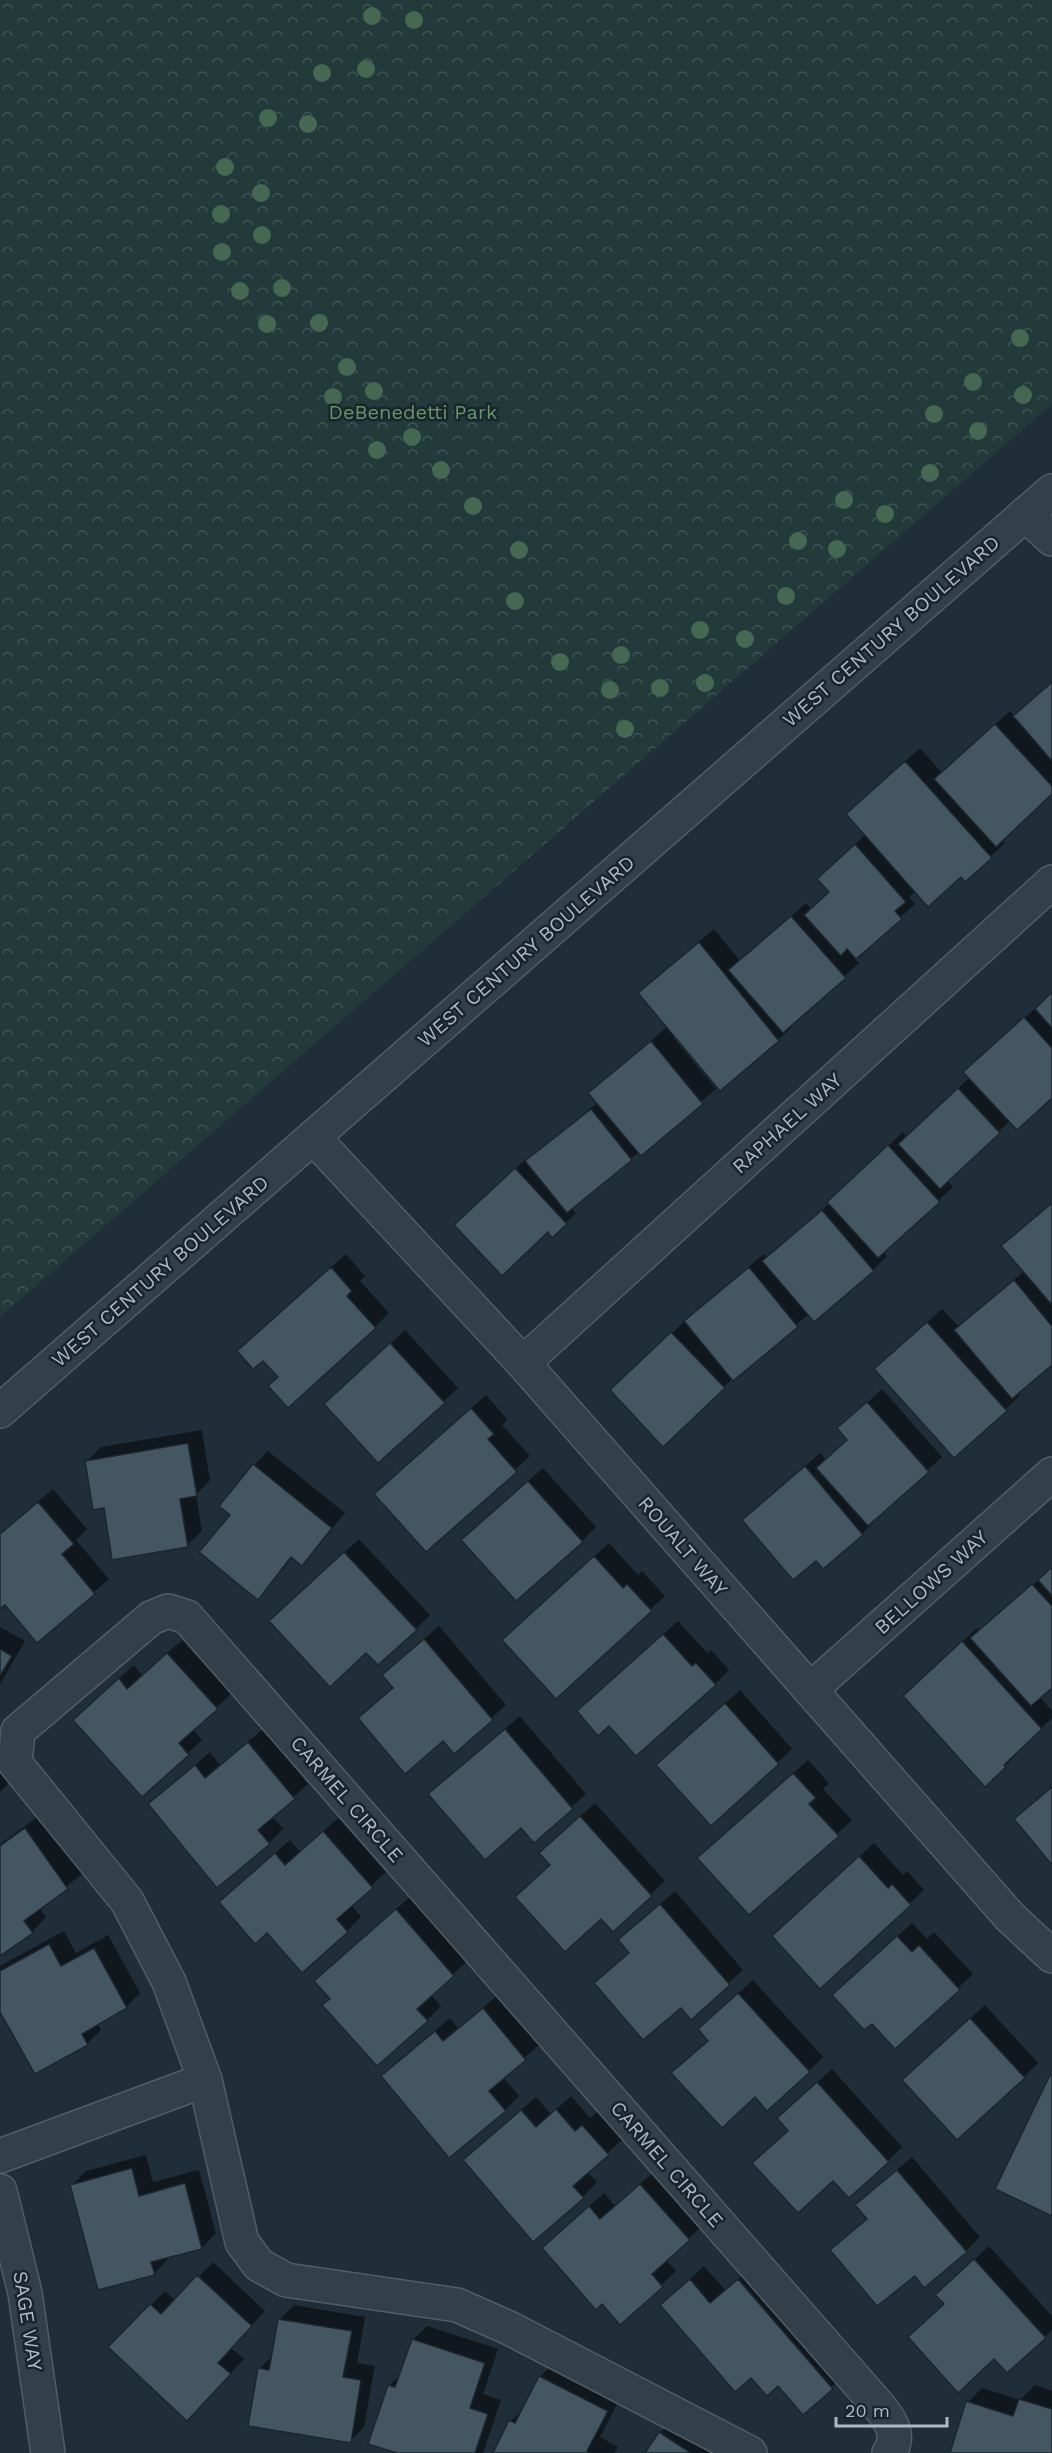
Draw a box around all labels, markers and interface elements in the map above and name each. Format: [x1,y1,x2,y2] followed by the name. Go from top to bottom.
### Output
[329,400,497,424] park label: DeBenedetti Park
[778,530,1004,732] street label: WEST CENTURY BOULEVARD
[413,850,639,1052] street label: WEST CENTURY BOULEVARD
[727,1067,847,1178] street label: RAPHAEL WAY
[47,1170,273,1372] street label: WEST CENTURY BOULEVARD
[633,1491,733,1601] street label: ROUALT WAY
[869,1525,993,1639] street label: BELLOWS WAY
[286,1731,408,1867] street label: CARMEL CIRCLE
[606,2096,728,2232] street label: CARMEL CIRCLE
[8,2269,48,2373] street label: SAGE WAY
[836,2390,947,2428] scale bar
[845,2400,890,2421] text: 20 m

